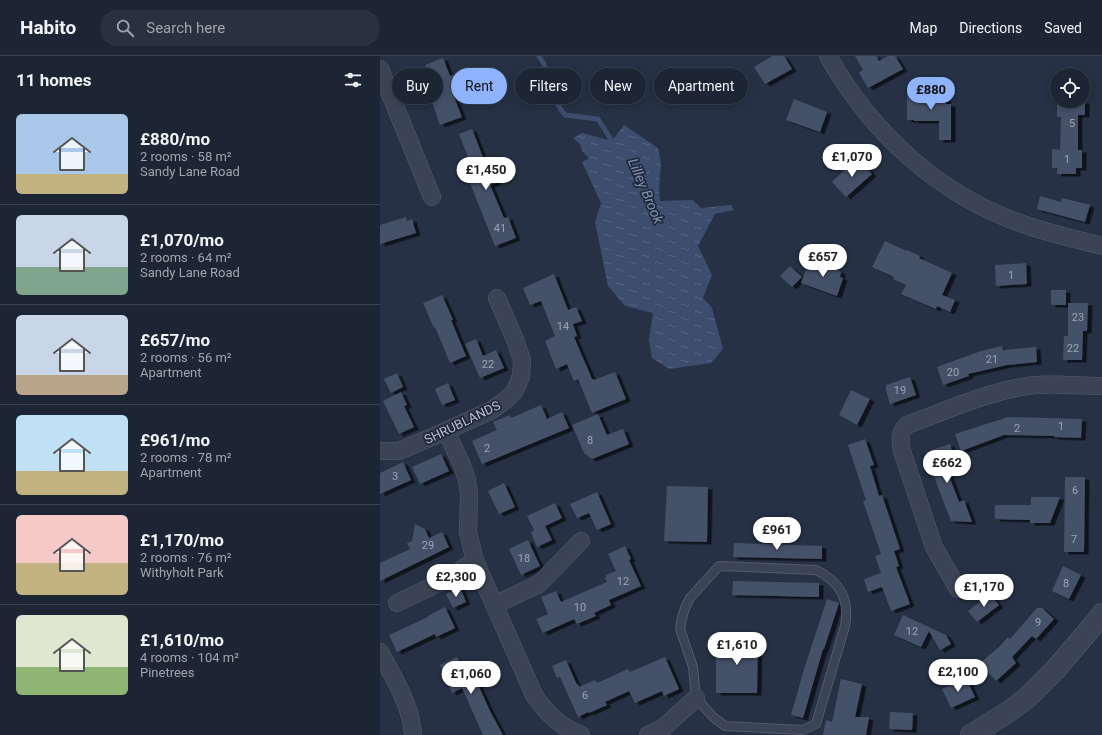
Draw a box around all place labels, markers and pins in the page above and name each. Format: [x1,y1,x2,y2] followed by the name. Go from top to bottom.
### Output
[907,77,955,111] pin: £880
[819,144,885,178] pin: £1,070
[453,157,519,191] pin: £1,450
[799,244,847,278] pin: £657
[923,450,971,484] pin: £662
[753,517,801,551] pin: £961
[423,564,489,598] pin: £2,300
[951,574,1017,608] pin: £1,170
[704,632,770,666] pin: £1,610
[925,659,991,693] pin: £2,100
[438,661,504,695] pin: £1,060

